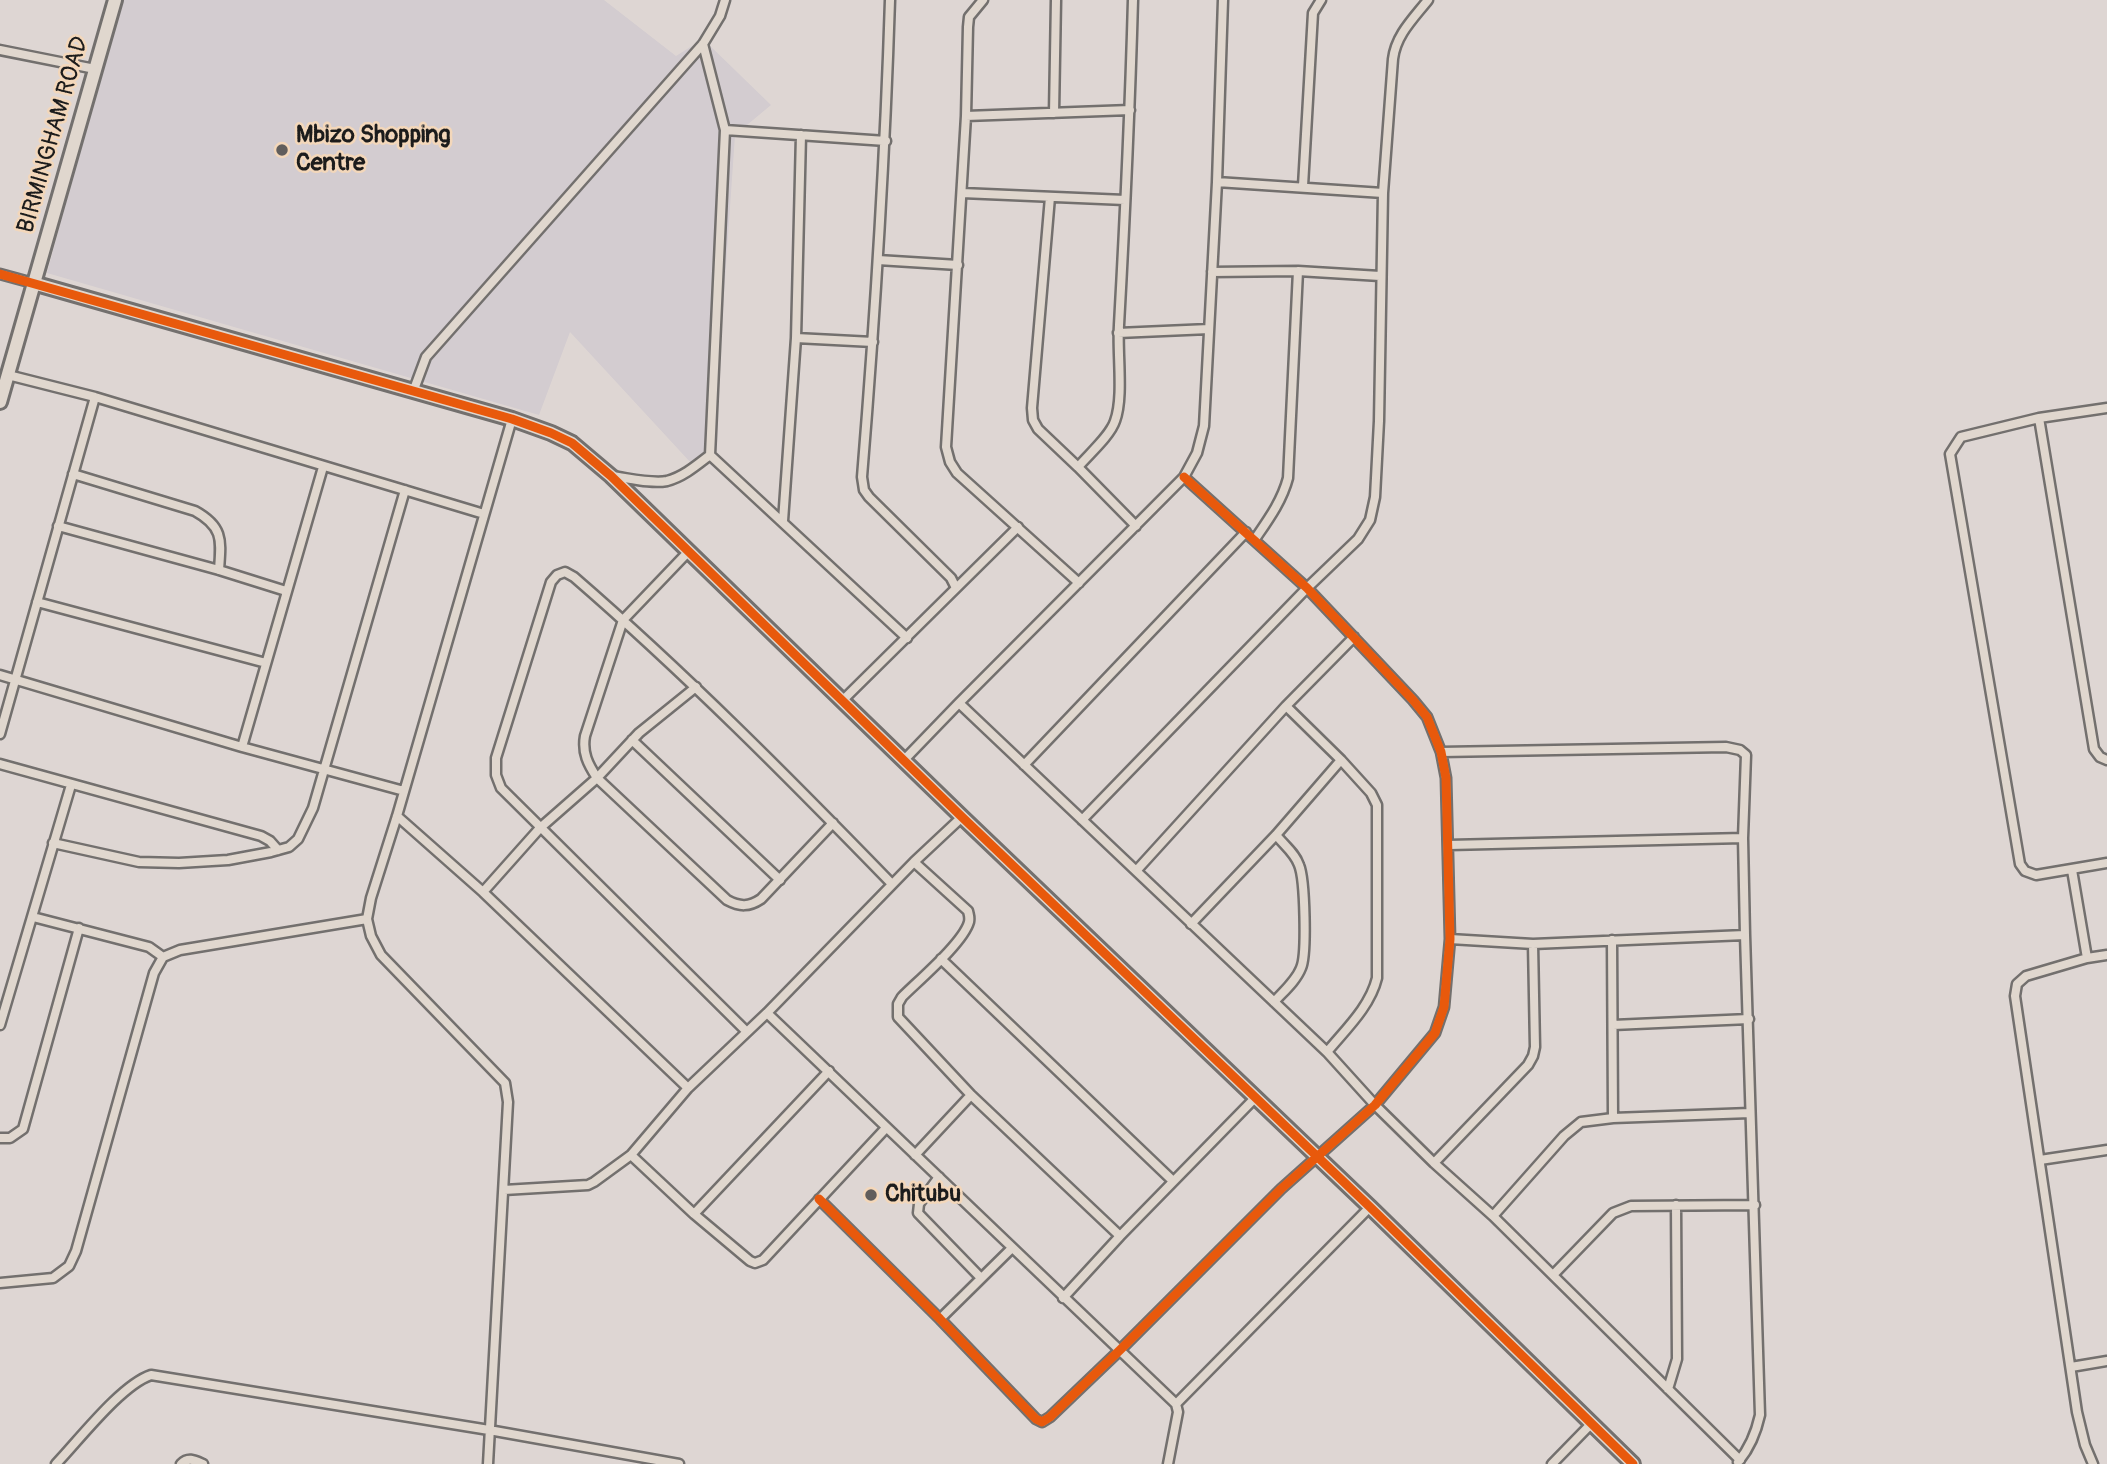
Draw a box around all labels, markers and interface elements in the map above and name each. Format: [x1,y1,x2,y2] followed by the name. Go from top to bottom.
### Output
[12,33,96,237] street label: BIRMINGHAM ROAD
[296,122,451,178] place label: Mbizo Shopping Centre
[274,142,290,158] marker: Mbizo Shopping Centre
[885,1181,961,1209] place label: Chitubu
[863,1187,879,1203] marker: Chitubu

